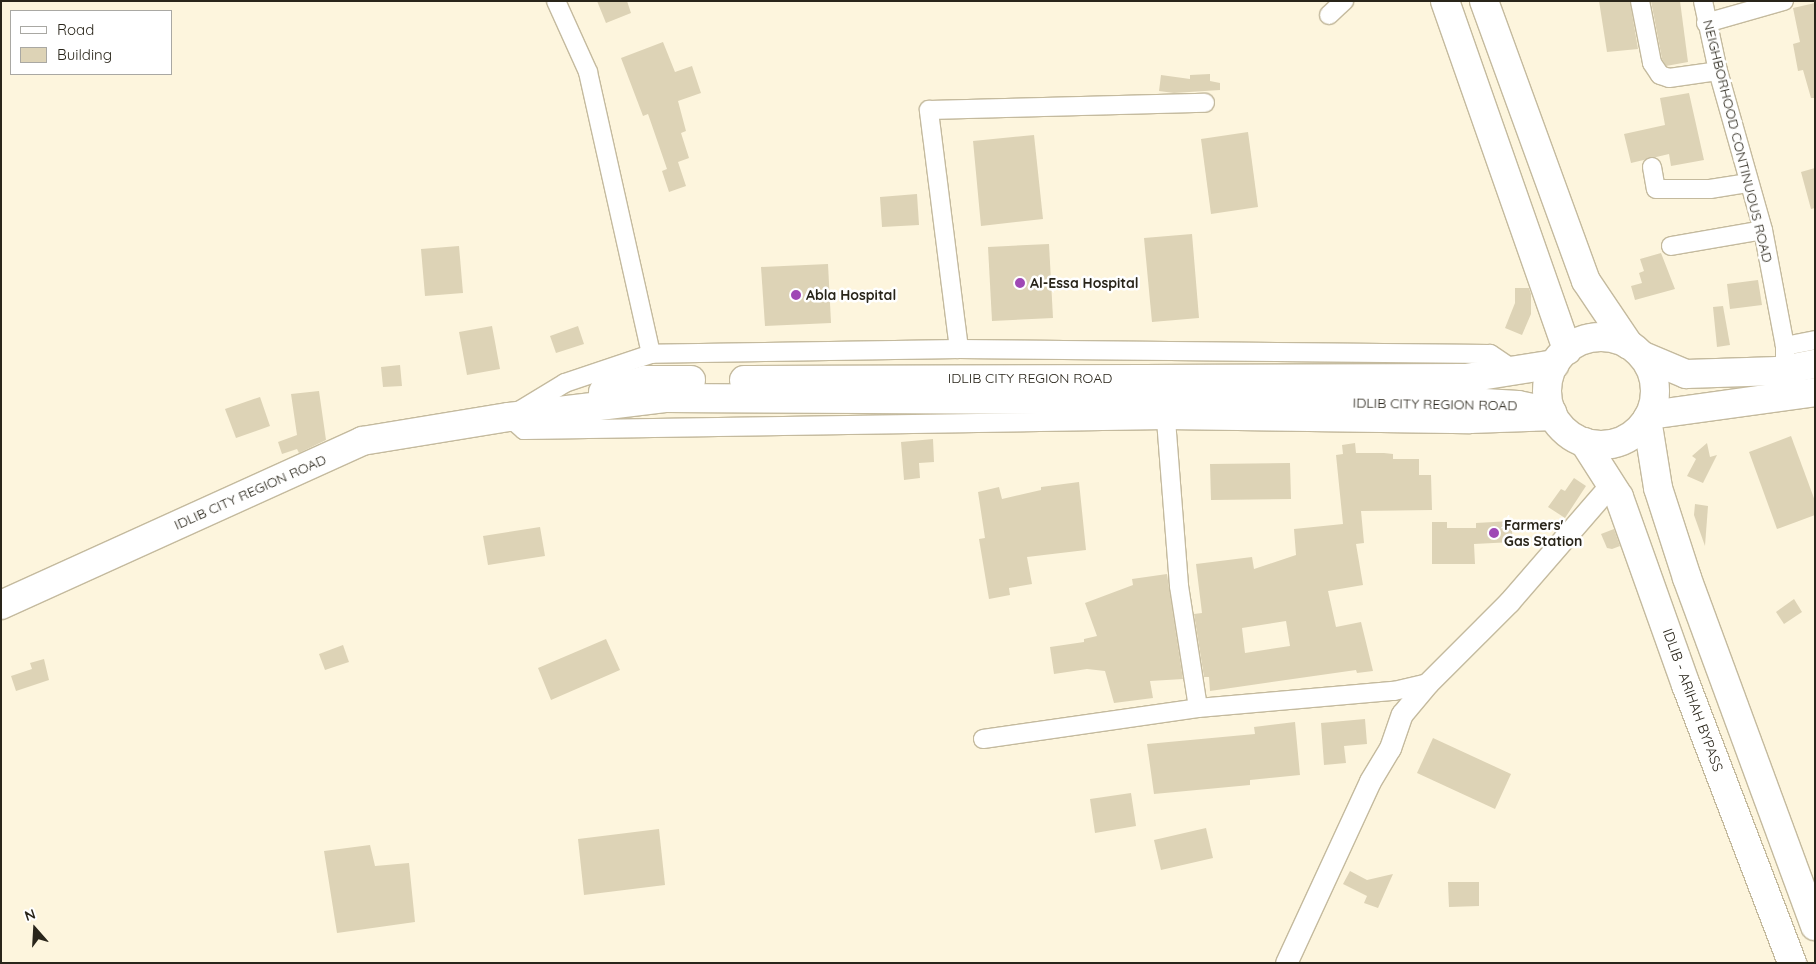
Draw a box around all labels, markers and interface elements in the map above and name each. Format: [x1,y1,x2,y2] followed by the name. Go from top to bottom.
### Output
[10,10,172,75] legend
[1700,18,1776,264] street label: NEIGHBORHOOD CONTINUOUS ROAD
[57,20,94,39] text: Road
[57,45,112,64] text: Building
[1030,275,1139,291] place label: Al-Essa Hospital
[1014,277,1026,289] marker: Al-Essa Hospital
[806,287,896,303] place label: Abla Hospital
[790,289,802,301] marker: Abla Hospital
[948,370,1112,386] street label: IDLIB CITY REGION ROAD
[1353,394,1517,414] street label: IDLIB CITY REGION ROAD
[171,451,329,533] street label: IDLIB CITY REGION ROAD
[1504,517,1582,550] place label: Farmers' Gas Station
[1488,527,1500,539] marker: Farmers' Gas Station
[1659,626,1727,774] street label: IDLIB - ARIHAH BYPASS
[10,904,60,954] north arrow
[22,905,38,925] text: N

